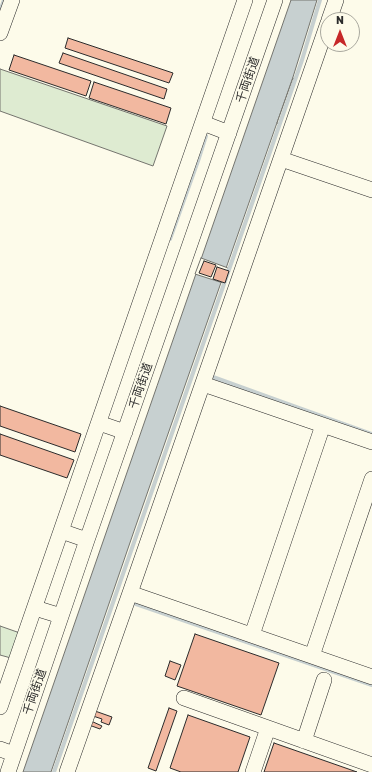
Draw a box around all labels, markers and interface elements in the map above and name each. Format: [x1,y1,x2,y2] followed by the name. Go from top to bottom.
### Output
[320,12,360,52] north arrow
[336,14,344,27] text: N
[233,55,263,105] street label: 千両街道
[126,361,156,411] street label: 千両街道
[20,667,50,717] street label: 千両街道

